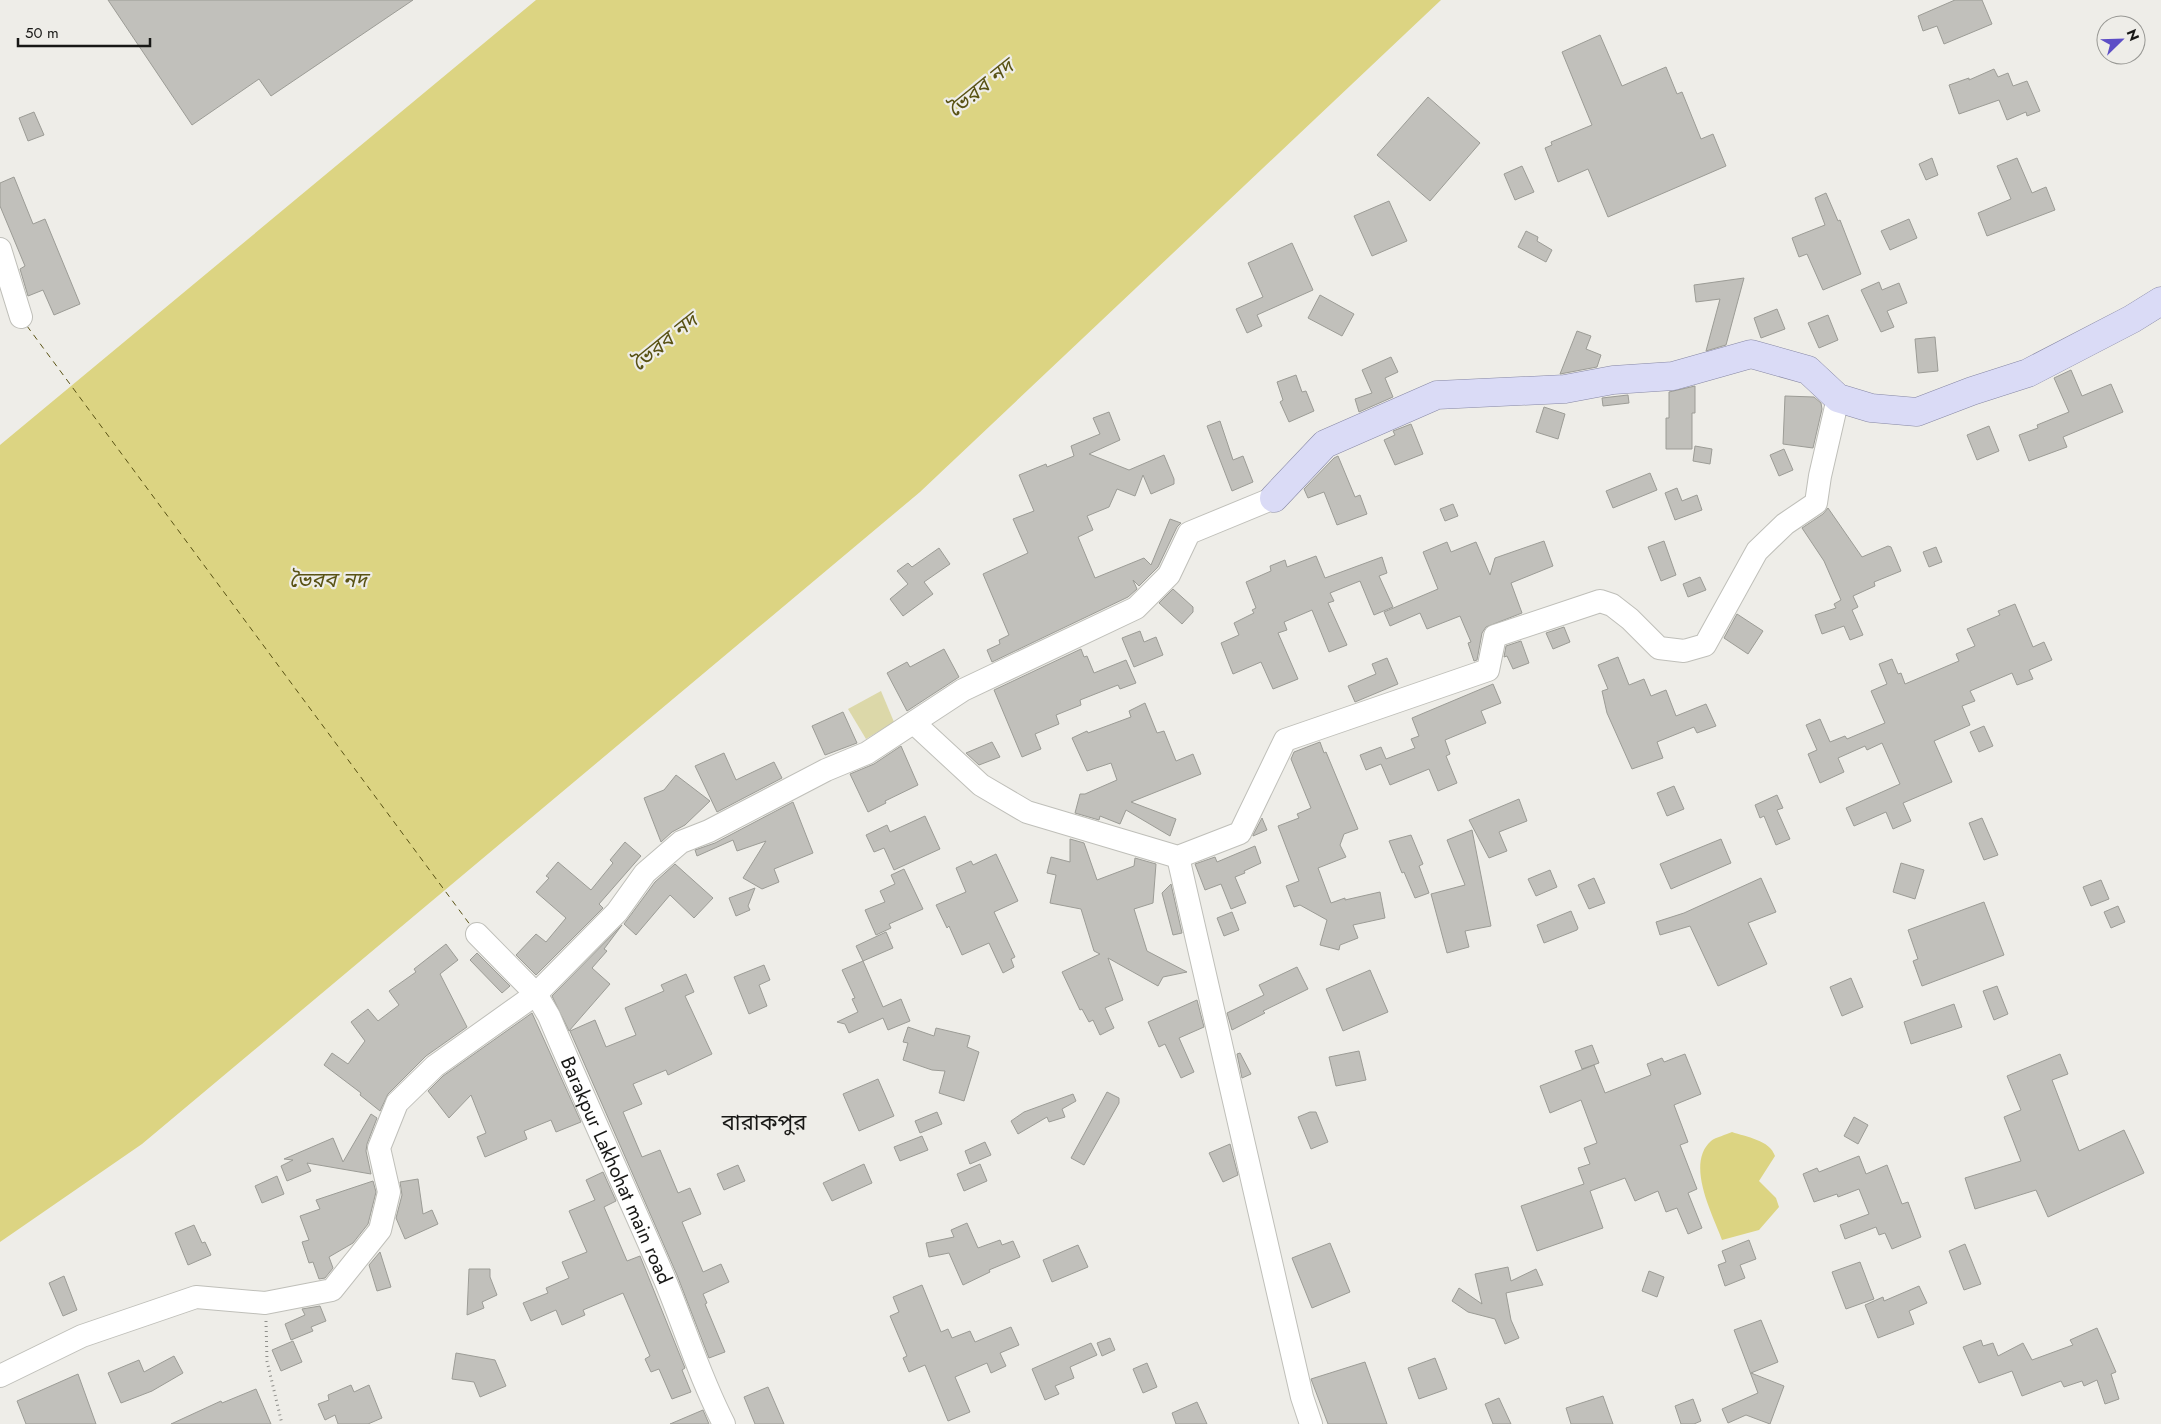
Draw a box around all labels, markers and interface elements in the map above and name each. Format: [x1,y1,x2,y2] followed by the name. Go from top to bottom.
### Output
[18,15,150,47] scale bar
[2096,15,2146,65] north arrow
[25,22,59,44] text: 50 m
[2122,26,2144,44] text: N
[940,49,1023,124] water label: ভৈরব নদ
[624,303,707,378] water label: ভৈরব নদ
[289,565,371,595] water label: ভৈরব নদ
[553,1052,679,1289] street label: Barakpur Lakhohat main road
[721,1106,807,1138] district label: বারাকপুর

